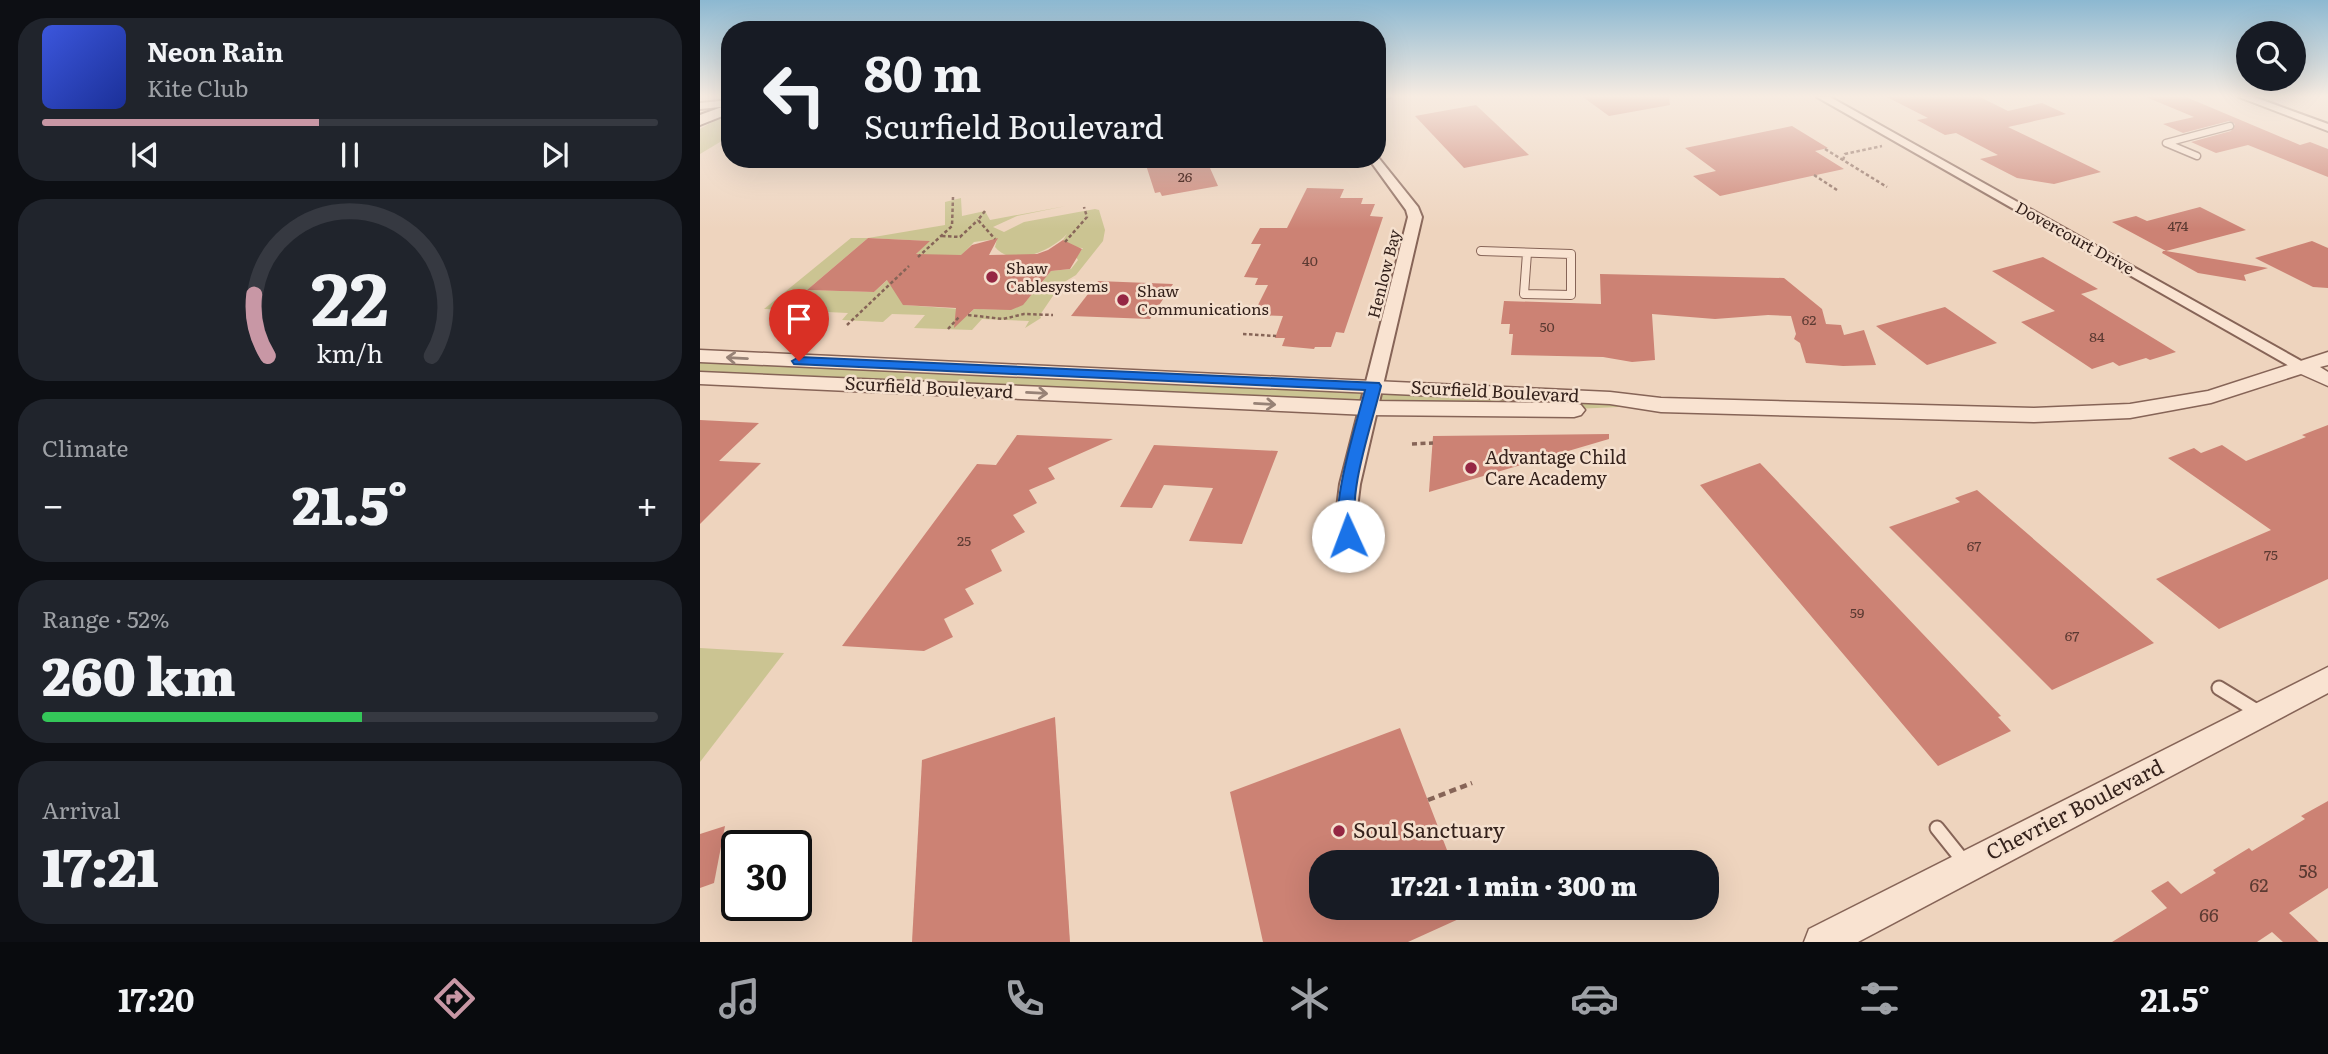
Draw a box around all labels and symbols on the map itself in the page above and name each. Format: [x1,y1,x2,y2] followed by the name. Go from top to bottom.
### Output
[1178,166,1193,186] house number: 26
[2012,194,2139,280] street label: Dovercourt Drive
[2167,215,2189,235] house number: 474
[1360,226,1406,321] street label: Henlow Bay
[1302,250,1318,270] house number: 40
[1006,255,1108,297] place label: Shaw Cablesystems
[984,269,1000,285] marker: Shaw Cablesystems
[1137,278,1269,320] place label: Shaw Communications
[769,289,829,361] pin
[1115,292,1131,308] marker: Shaw Communications
[1802,309,1816,329] house number: 62
[1539,316,1555,336] house number: 50
[2089,326,2105,346] house number: 84
[726,351,748,364] one-way arrow
[844,369,1014,404] street label: Scurfield Boulevard
[1410,373,1580,408] street label: Scurfield Boulevard
[1026,387,1049,400] one-way arrow
[1253,397,1276,410] one-way arrow
[1485,443,1626,491] place label: Advantage Child Care Academy
[1463,460,1479,476] marker: Advantage Child Care Academy
[1311,499,1385,573] position arrow
[957,530,971,550] house number: 25
[1967,535,1981,555] house number: 67
[2264,544,2278,564] house number: 75
[1850,602,1864,622] house number: 59
[2065,625,2079,645] house number: 67
[1980,749,2168,866] street label: Chevrier Boulevard
[1353,813,1506,844] place label: Soul Sanctuary
[1331,823,1347,839] marker: Soul Sanctuary
[721,830,812,921] speed limit sign: 30
[2298,857,2318,884] house number: 58
[2250,871,2268,898] house number: 62
[2199,901,2219,928] house number: 66

